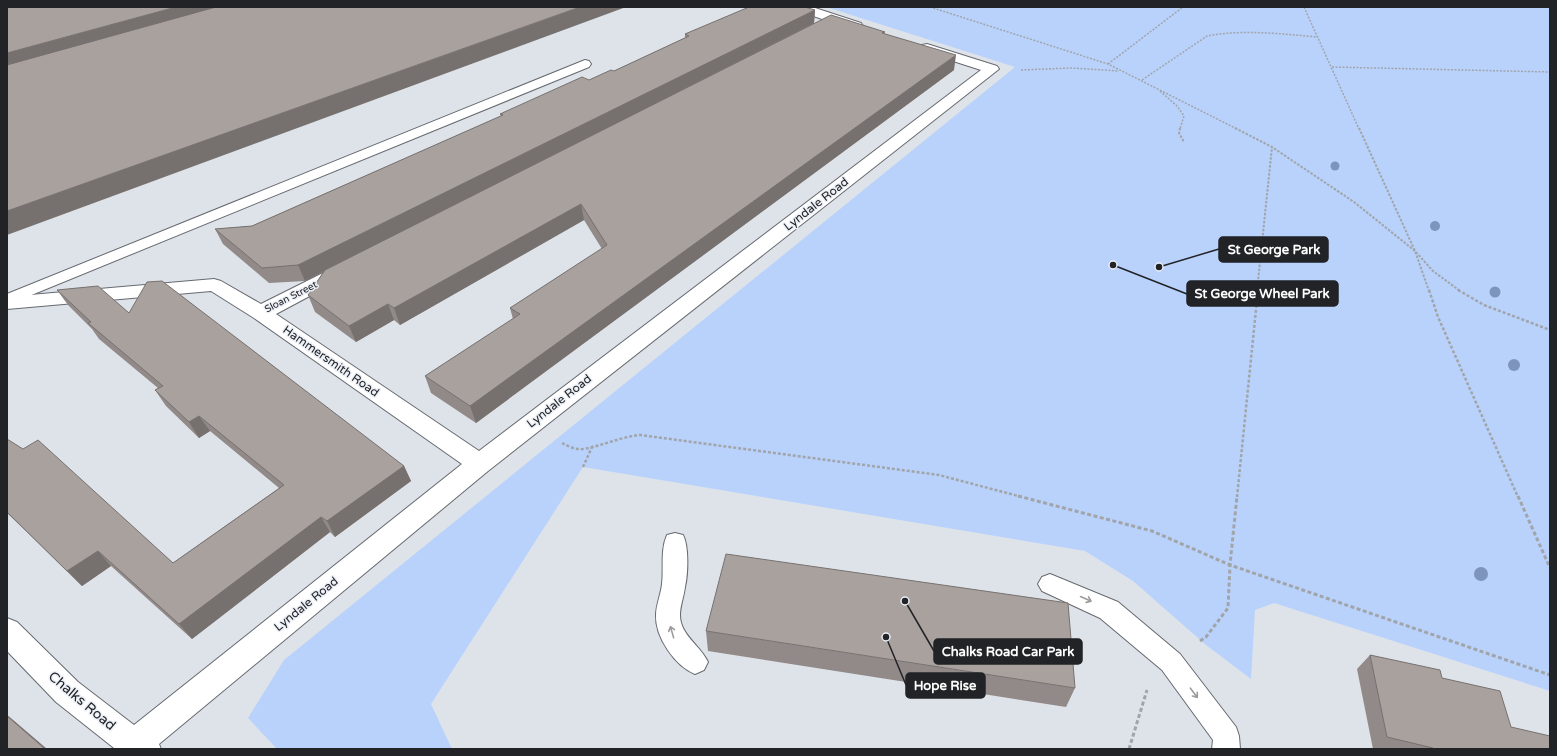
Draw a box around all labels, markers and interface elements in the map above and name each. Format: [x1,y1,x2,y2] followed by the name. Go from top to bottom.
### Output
[781,174,851,234] street label: Lyndale Road
[1219,237,1328,262] callout: St George Park
[1228,242,1320,258] text: St George Park
[263,279,320,315] street label: Sloan Street
[1187,281,1338,306] callout: St George Wheel Park
[1194,286,1330,302] text: St George Wheel Park
[280,323,382,399] street label: Hammersmith Road
[524,371,594,431] street label: Lyndale Road
[271,574,341,634] street label: Lyndale Road
[1079,596,1091,603] one-way arrow
[668,626,675,639] one-way arrow
[934,639,1082,664] callout: Chalks Road Car Park
[942,644,1074,660] text: Chalks Road Car Park
[45,668,119,734] street label: Chalks Road
[906,673,985,698] callout: Hope Rise
[914,678,977,694] text: Hope Rise
[1190,688,1198,699] one-way arrow

